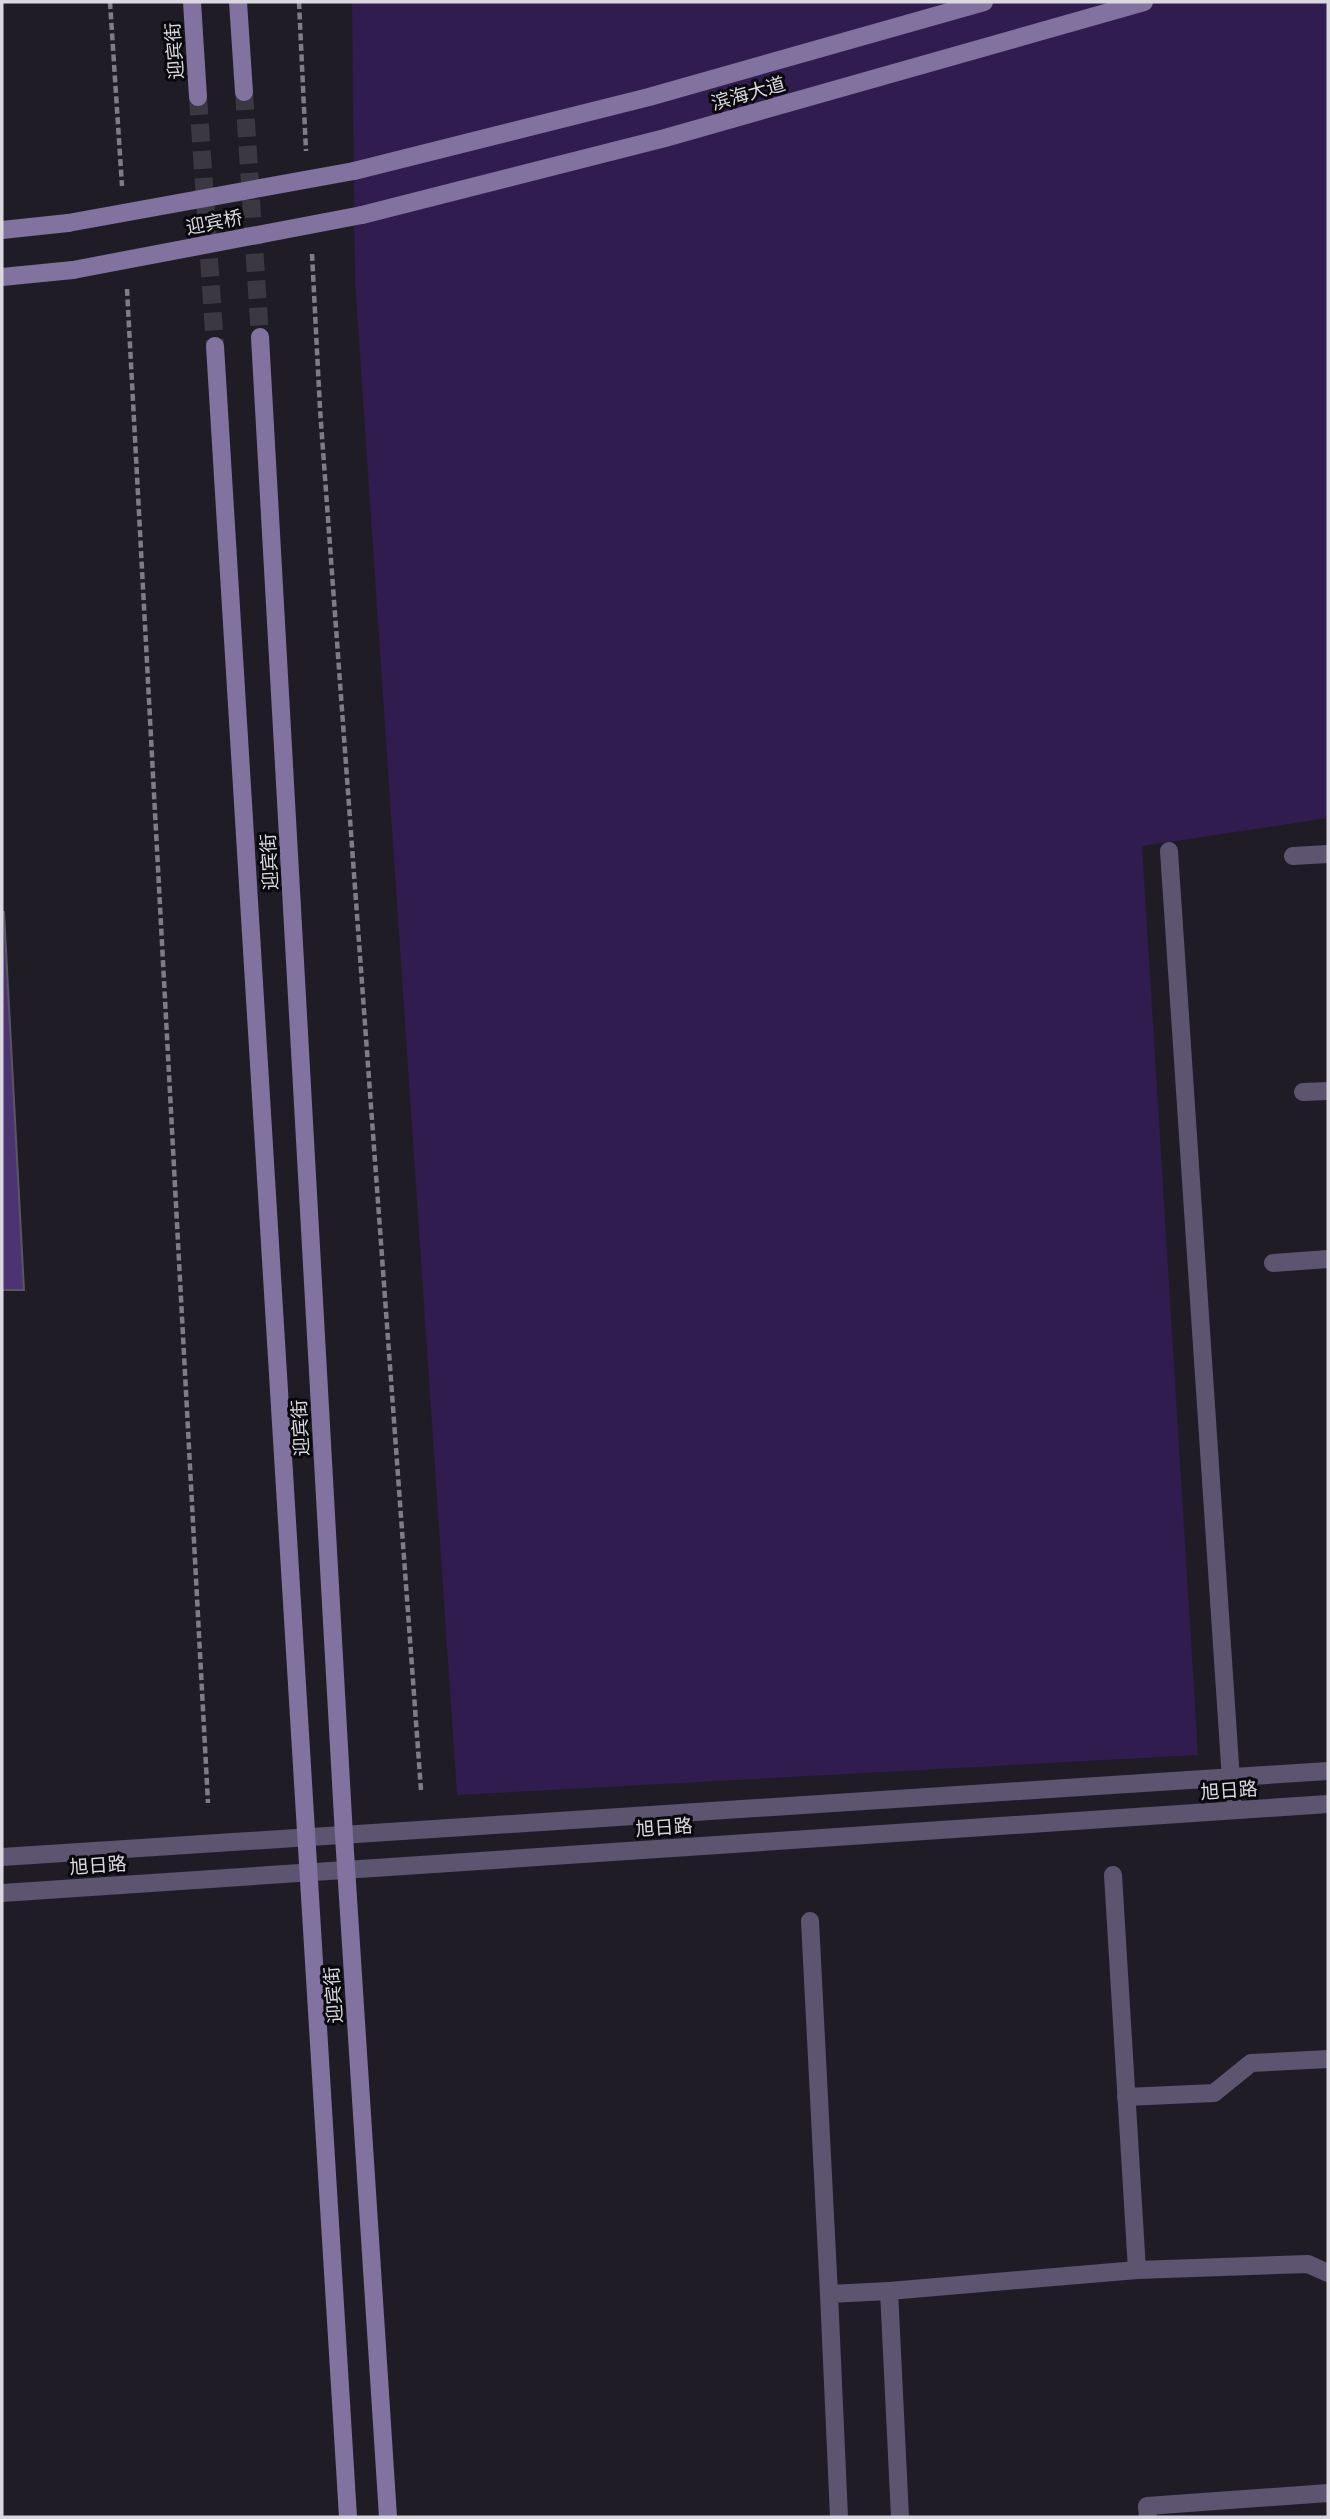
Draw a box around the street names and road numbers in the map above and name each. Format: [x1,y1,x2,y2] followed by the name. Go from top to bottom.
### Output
[160,22,188,80] street label: 迎宾街
[708,71,788,115] street label: 滨海大道
[184,205,244,239] street label: 迎宾桥
[256,833,282,891] street label: 迎宾街
[287,1399,313,1457] street label: 迎宾街
[1200,1776,1258,1804] street label: 旭日路
[635,1813,693,1841] street label: 旭日路
[69,1851,127,1879] street label: 旭日路
[319,1966,347,2024] street label: 迎宾街

